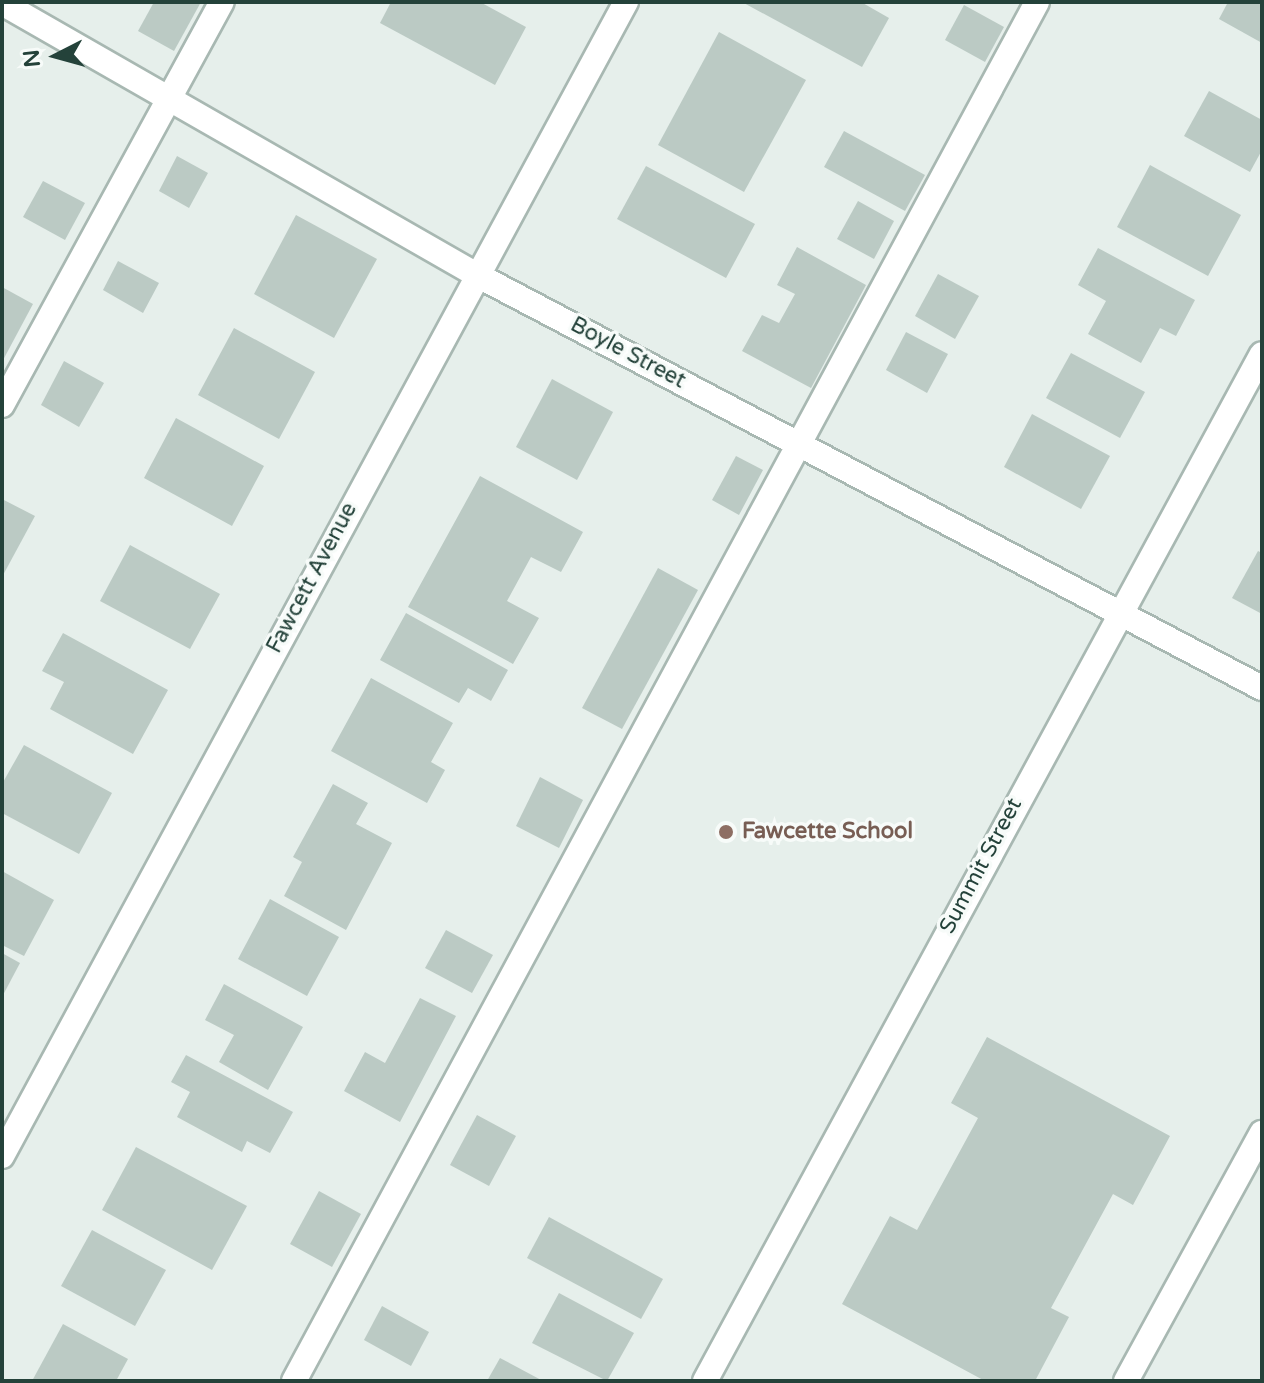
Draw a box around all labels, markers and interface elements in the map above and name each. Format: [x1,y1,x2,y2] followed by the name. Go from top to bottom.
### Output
[16,16,96,96] north arrow
[18,48,46,69] text: N
[566,312,690,394] street label: Boyle Street
[261,498,363,658] street label: Fawcett Avenue
[934,794,1028,938] street label: Summit Street
[742,819,913,845] place label: Fawcette School
[717,823,735,841] marker: Fawcette School

